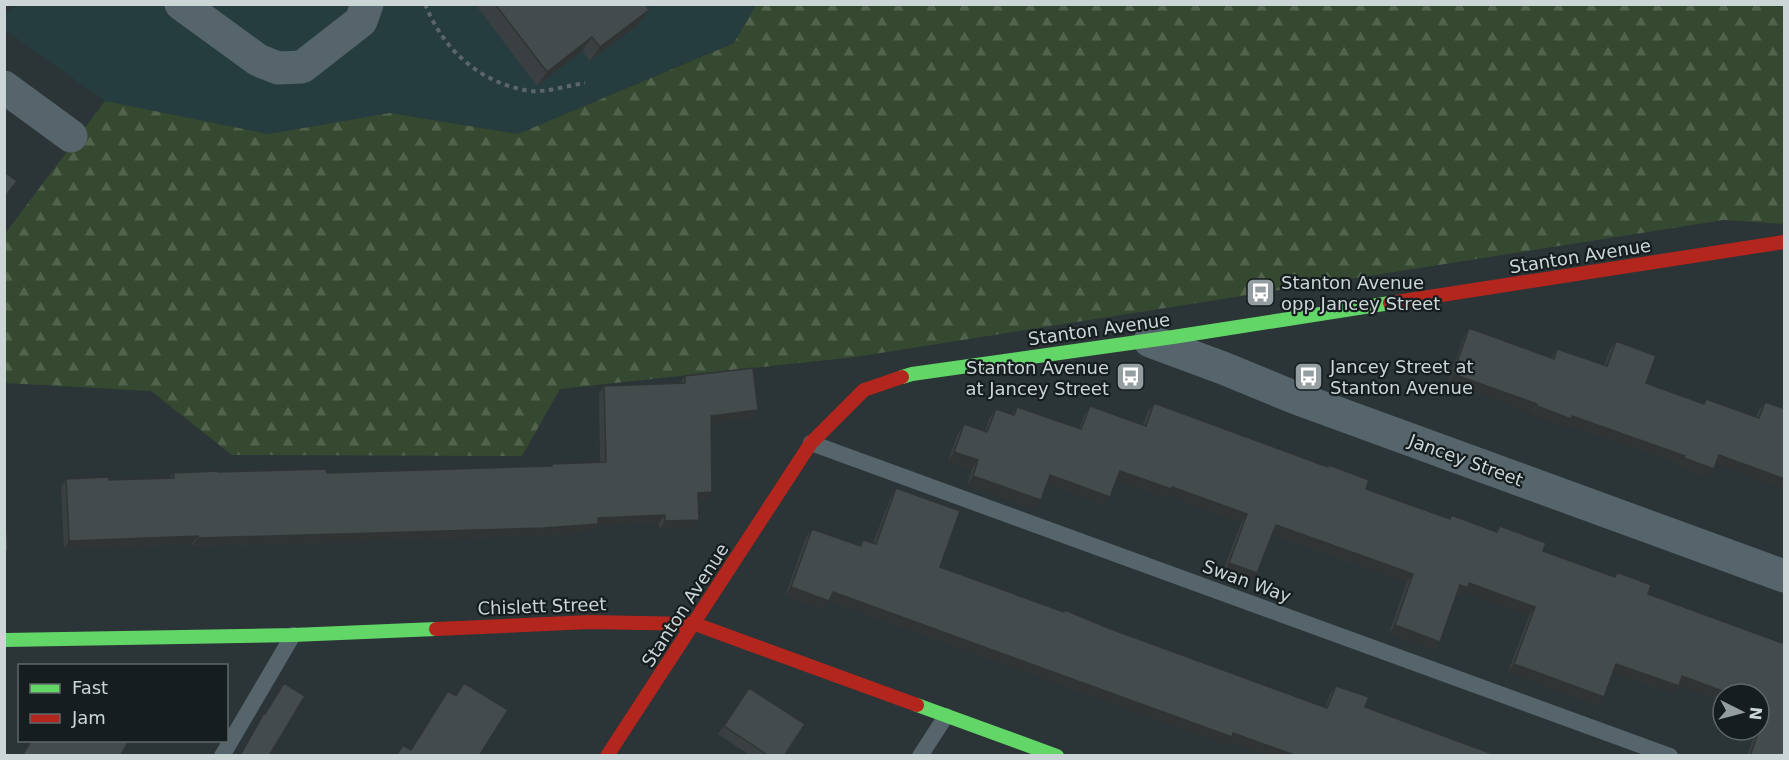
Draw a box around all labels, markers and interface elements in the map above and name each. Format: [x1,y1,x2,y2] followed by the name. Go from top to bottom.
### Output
[1508,234,1652,278] street label: Stanton Avenue
[1281,272,1440,314] place label: Stanton Avenue opp Jancey Street
[1244,276,1276,308] bus stop icon: Stanton Avenue opp Jancey Street
[1027,309,1171,349] street label: Stanton Avenue
[1329,356,1474,398] place label: Jancey Street at Stanton Avenue
[965,357,1109,399] place label: Stanton Avenue at Jancey Street
[1293,360,1325,392] bus stop icon: Jancey Street at Stanton Avenue
[1114,361,1146,393] bus stop icon: Stanton Avenue at Jancey Street
[1405,429,1526,490] street label: Jancey Street
[637,539,733,671] street label: Stanton Avenue
[1200,555,1294,607] street label: Swan Way
[477,593,607,619] street label: Chislett Street
[18,664,228,742] legend
[72,677,108,698] text: Fast
[1711,682,1771,742] north arrow
[1745,706,1766,721] text: N
[71,707,106,728] text: Jam

